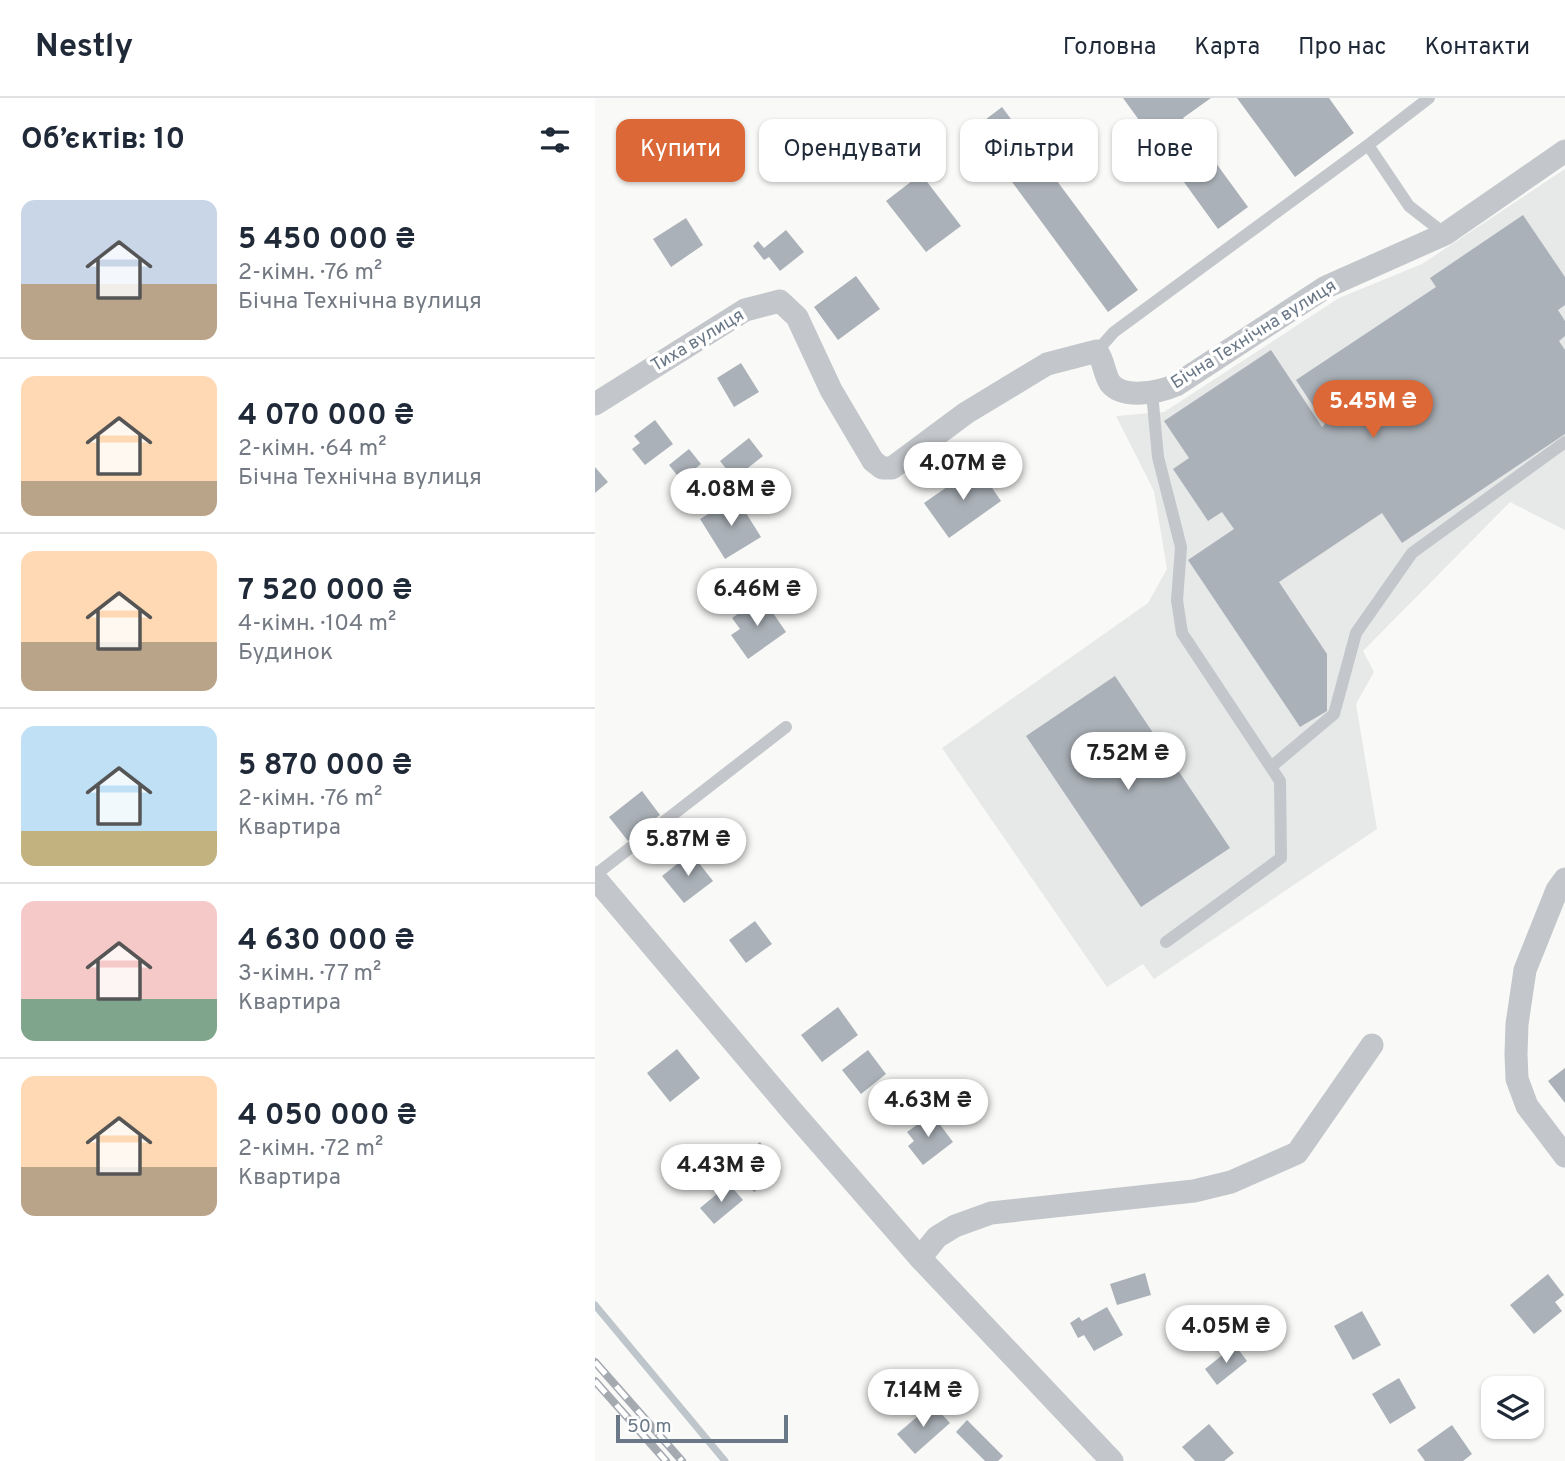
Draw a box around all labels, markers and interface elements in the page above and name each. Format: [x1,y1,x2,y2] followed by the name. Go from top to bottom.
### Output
[35,27,133,69] text: Nestly
[1063,33,1156,63] text: Головна
[1194,33,1260,63] text: Карта
[1298,33,1386,63] text: Про нас
[1424,33,1530,63] text: Контакти
[616,119,745,182] chip: Купити
[759,119,946,182] chip: Орендувати
[960,119,1098,182] chip: Фільтри
[1112,119,1217,182] chip: Нове
[536,121,574,159] icon: filters
[21,122,185,159] text: Об’єктів: 10
[238,222,415,259] text: 5 450 000 ₴
[77,228,161,312] icon: home
[238,259,382,288] text: 2-кімн. · 76 m²
[1167,275,1341,395] street label: Бічна Технічна вулиця
[238,288,482,317] text: Бічна Технічна вулиця
[647,304,749,378] street label: Тиха вулиця
[1308,380,1438,440] pin: 5.45M ₴
[1329,388,1417,417] text: 5.45M ₴
[238,398,414,435] text: 4 070 000 ₴
[77,404,161,488] icon: home
[238,435,387,464] text: 2-кімн. · 64 m²
[898,442,1028,502] pin: 4.07M ₴
[920,450,1006,479] text: 4.07M ₴
[238,464,482,493] text: Бічна Технічна вулиця
[666,468,796,528] pin: 4.08M ₴
[686,476,776,505] text: 4.08M ₴
[692,568,822,628] pin: 6.46M ₴
[238,573,412,610] text: 7 520 000 ₴
[713,576,801,605] text: 6.46M ₴
[77,579,161,663] icon: home
[238,610,396,639] text: 4-кімн. · 104 m²
[238,639,333,668] text: Будинок
[1063,732,1193,792] pin: 7.52M ₴
[1087,740,1169,769] text: 7.52M ₴
[238,748,412,785] text: 5 870 000 ₴
[77,754,161,838] icon: home
[238,785,382,814] text: 2-кімн. · 76 m²
[238,814,341,843] text: Квартира
[623,818,753,878] pin: 5.87M ₴
[645,826,731,855] text: 5.87M ₴
[238,923,415,960] text: 4 630 000 ₴
[77,929,161,1013] icon: home
[238,960,381,989] text: 3-кімн. · 77 m²
[238,989,341,1018] text: Квартира
[863,1080,993,1139] pin: 4.63M ₴
[884,1087,972,1116] text: 4.63M ₴
[238,1098,417,1135] text: 4 050 000 ₴
[77,1104,161,1188] icon: home
[238,1135,383,1164] text: 2-кімн. · 72 m²
[656,1144,786,1204] pin: 4.43M ₴
[677,1152,765,1181] text: 4.43M ₴
[238,1164,341,1193] text: Квартира
[1161,1306,1291,1365] pin: 4.05M ₴
[1182,1313,1270,1342] text: 4.05M ₴
[858,1370,988,1429] pin: 7.14M ₴
[1481,1376,1544,1439] map controls
[1481,1376,1544,1439] button: layers
[884,1377,962,1406] text: 7.14M ₴
[616,1412,787,1444] scale bar
[627,1415,672,1439] text: 50 m

